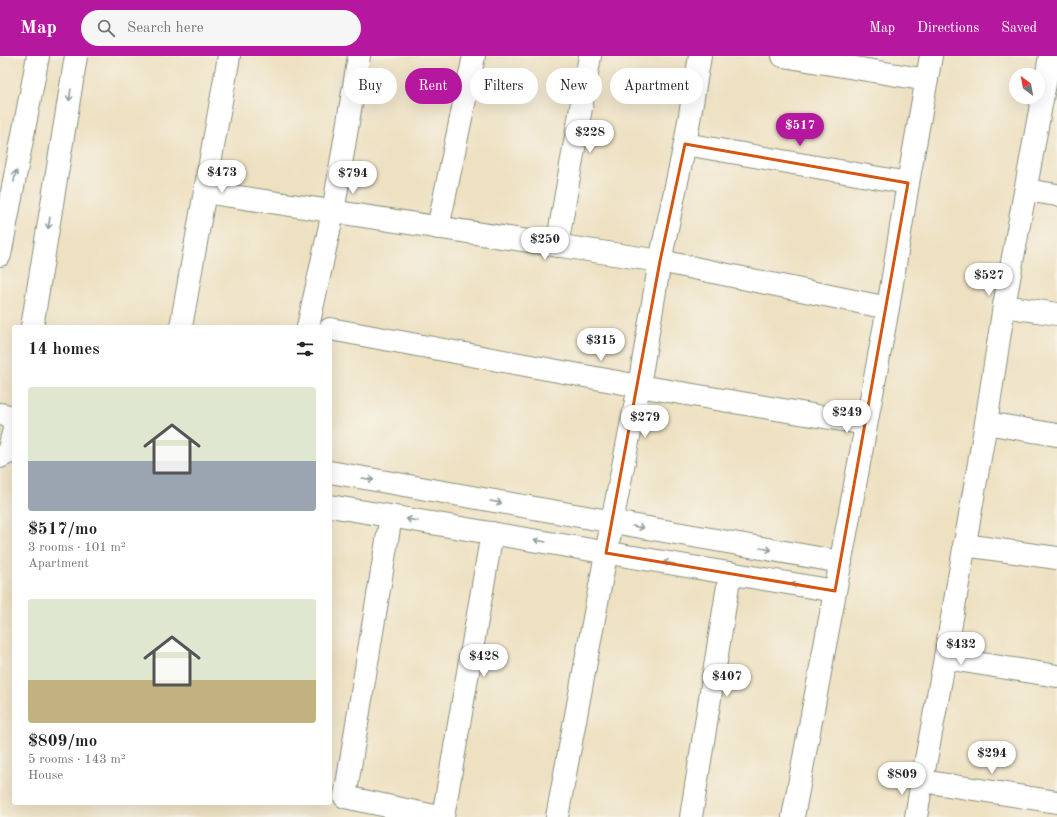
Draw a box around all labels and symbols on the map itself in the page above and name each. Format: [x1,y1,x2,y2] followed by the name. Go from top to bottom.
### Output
[1009,68,1045,104] north arrow
[66,88,74,101] one-way arrow
[776,113,824,147] pin: $517
[566,120,614,154] pin: $228
[198,160,246,194] pin: $473
[329,161,377,195] pin: $794
[12,170,20,183] one-way arrow
[45,216,53,229] one-way arrow
[521,227,569,261] pin: $250
[965,263,1013,297] pin: $527
[577,328,625,362] pin: $315
[823,400,871,434] pin: $249
[621,405,669,439] pin: $279
[362,475,375,483] one-way arrow
[490,498,503,506] one-way arrow
[406,516,419,524] one-way arrow
[631,523,644,531] one-way arrow
[534,537,547,545] one-way arrow
[759,545,772,553] one-way arrow
[663,559,676,567] one-way arrow
[791,581,804,589] one-way arrow
[937,632,985,666] pin: $432
[460,644,508,678] pin: $428
[703,664,751,698] pin: $407
[968,741,1016,775] pin: $294
[878,762,926,796] pin: $809

